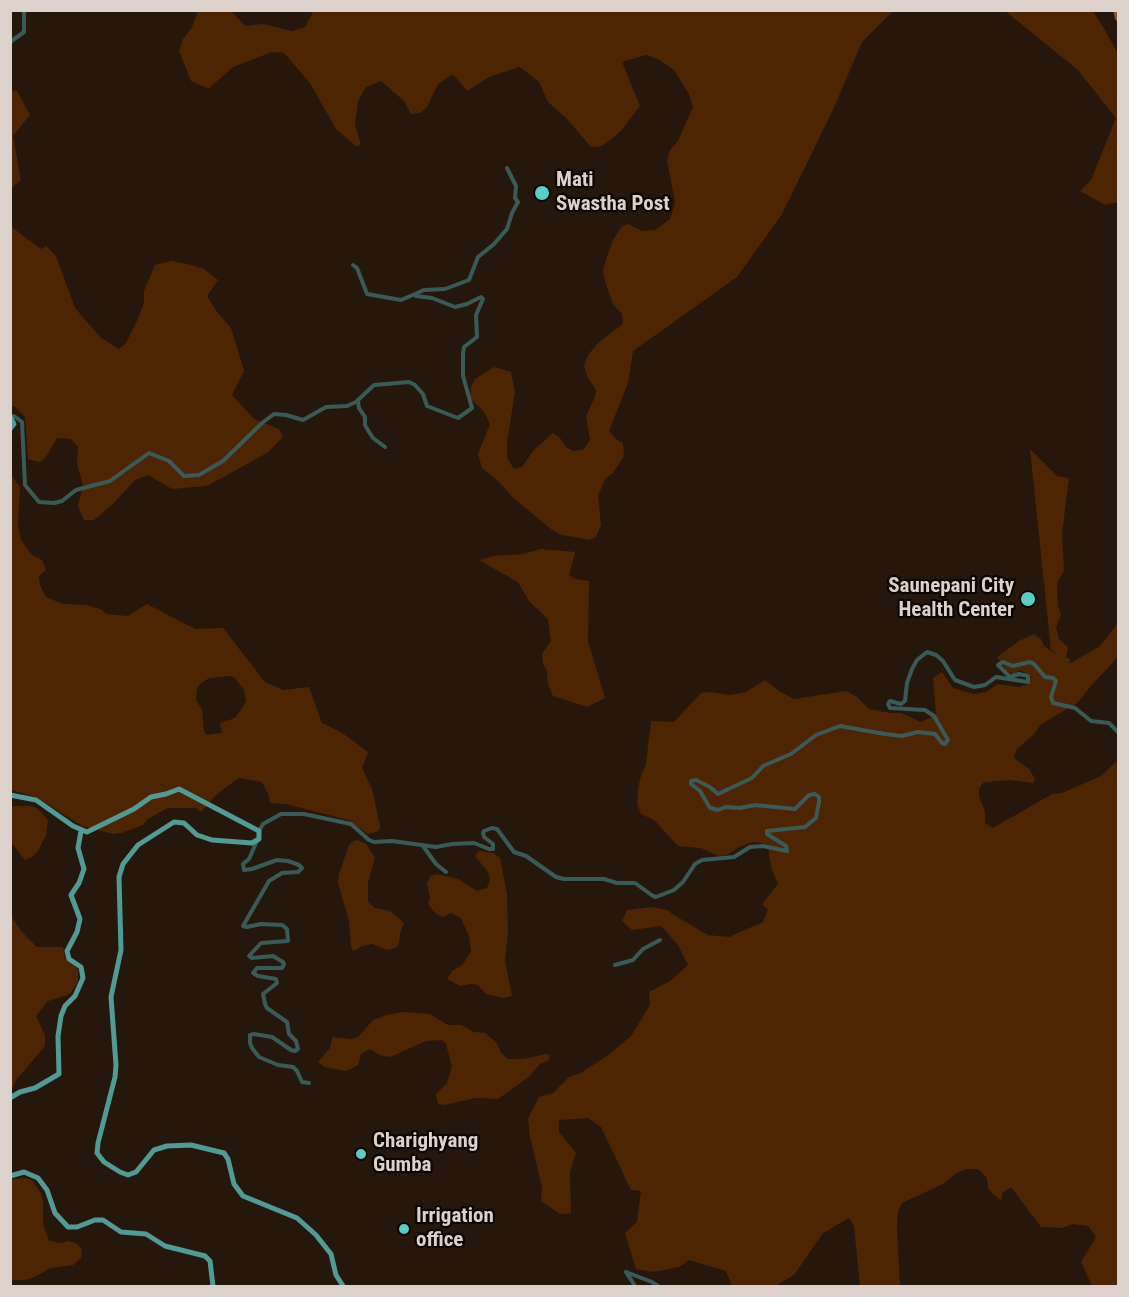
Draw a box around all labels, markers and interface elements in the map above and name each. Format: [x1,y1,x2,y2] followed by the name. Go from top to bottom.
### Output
[556,168,670,218] place label: Mati Swastha Post
[533,184,551,202] marker: Mati Swastha Post
[888,574,1014,624] place label: Saunepani City Health Center
[1019,590,1037,608] marker: Saunepani City Health Center
[373,1129,478,1179] place label: Charighyang Gumba
[354,1147,368,1161] marker: Charighyang Gumba
[416,1204,494,1254] place label: Irrigation office
[397,1222,411,1236] marker: Irrigation office

